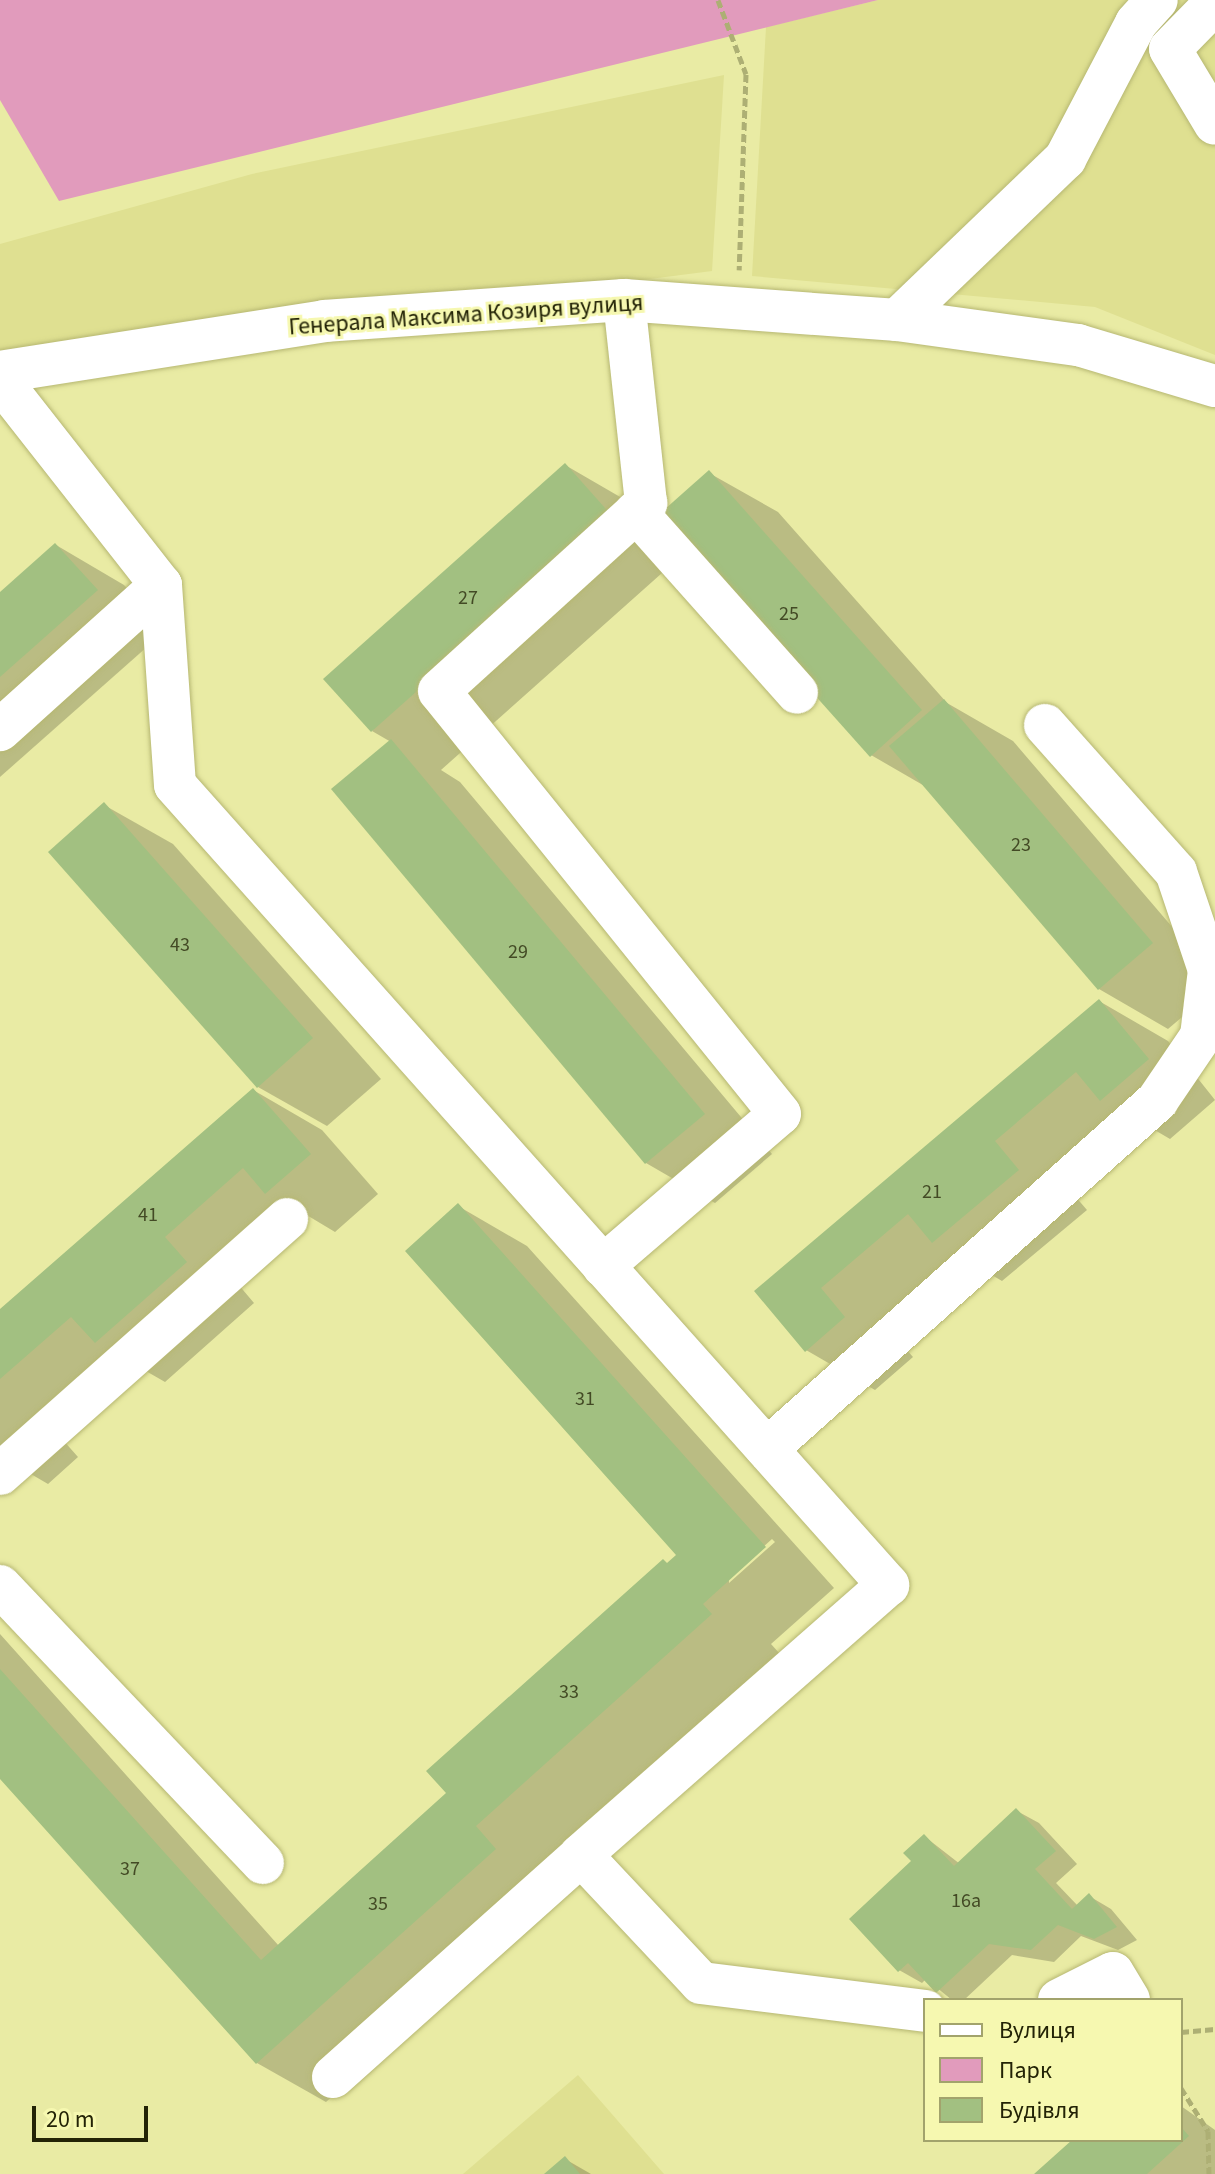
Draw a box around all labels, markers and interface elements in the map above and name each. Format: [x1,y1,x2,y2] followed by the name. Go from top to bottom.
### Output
[288,288,644,342] street label: Генерала Максима Козиря вулиця
[458,586,478,610] house number: 27
[779,602,799,626] house number: 25
[1011,833,1031,857] house number: 23
[170,933,190,957] house number: 43
[508,940,528,964] house number: 29
[922,1180,942,1204] house number: 21
[138,1203,158,1227] house number: 41
[575,1387,595,1411] house number: 31
[559,1680,579,1704] house number: 33
[120,1857,140,1881] house number: 37
[951,1889,981,1913] house number: 16а
[368,1892,388,1916] house number: 35
[923,1998,1183,2142] legend
[999,2013,1076,2048] text: Вулиця
[999,2053,1052,2088] text: Парк
[36,2090,152,2140] scale bar
[999,2093,1080,2128] text: Будівля
[46,2102,95,2137] text: 20 m

